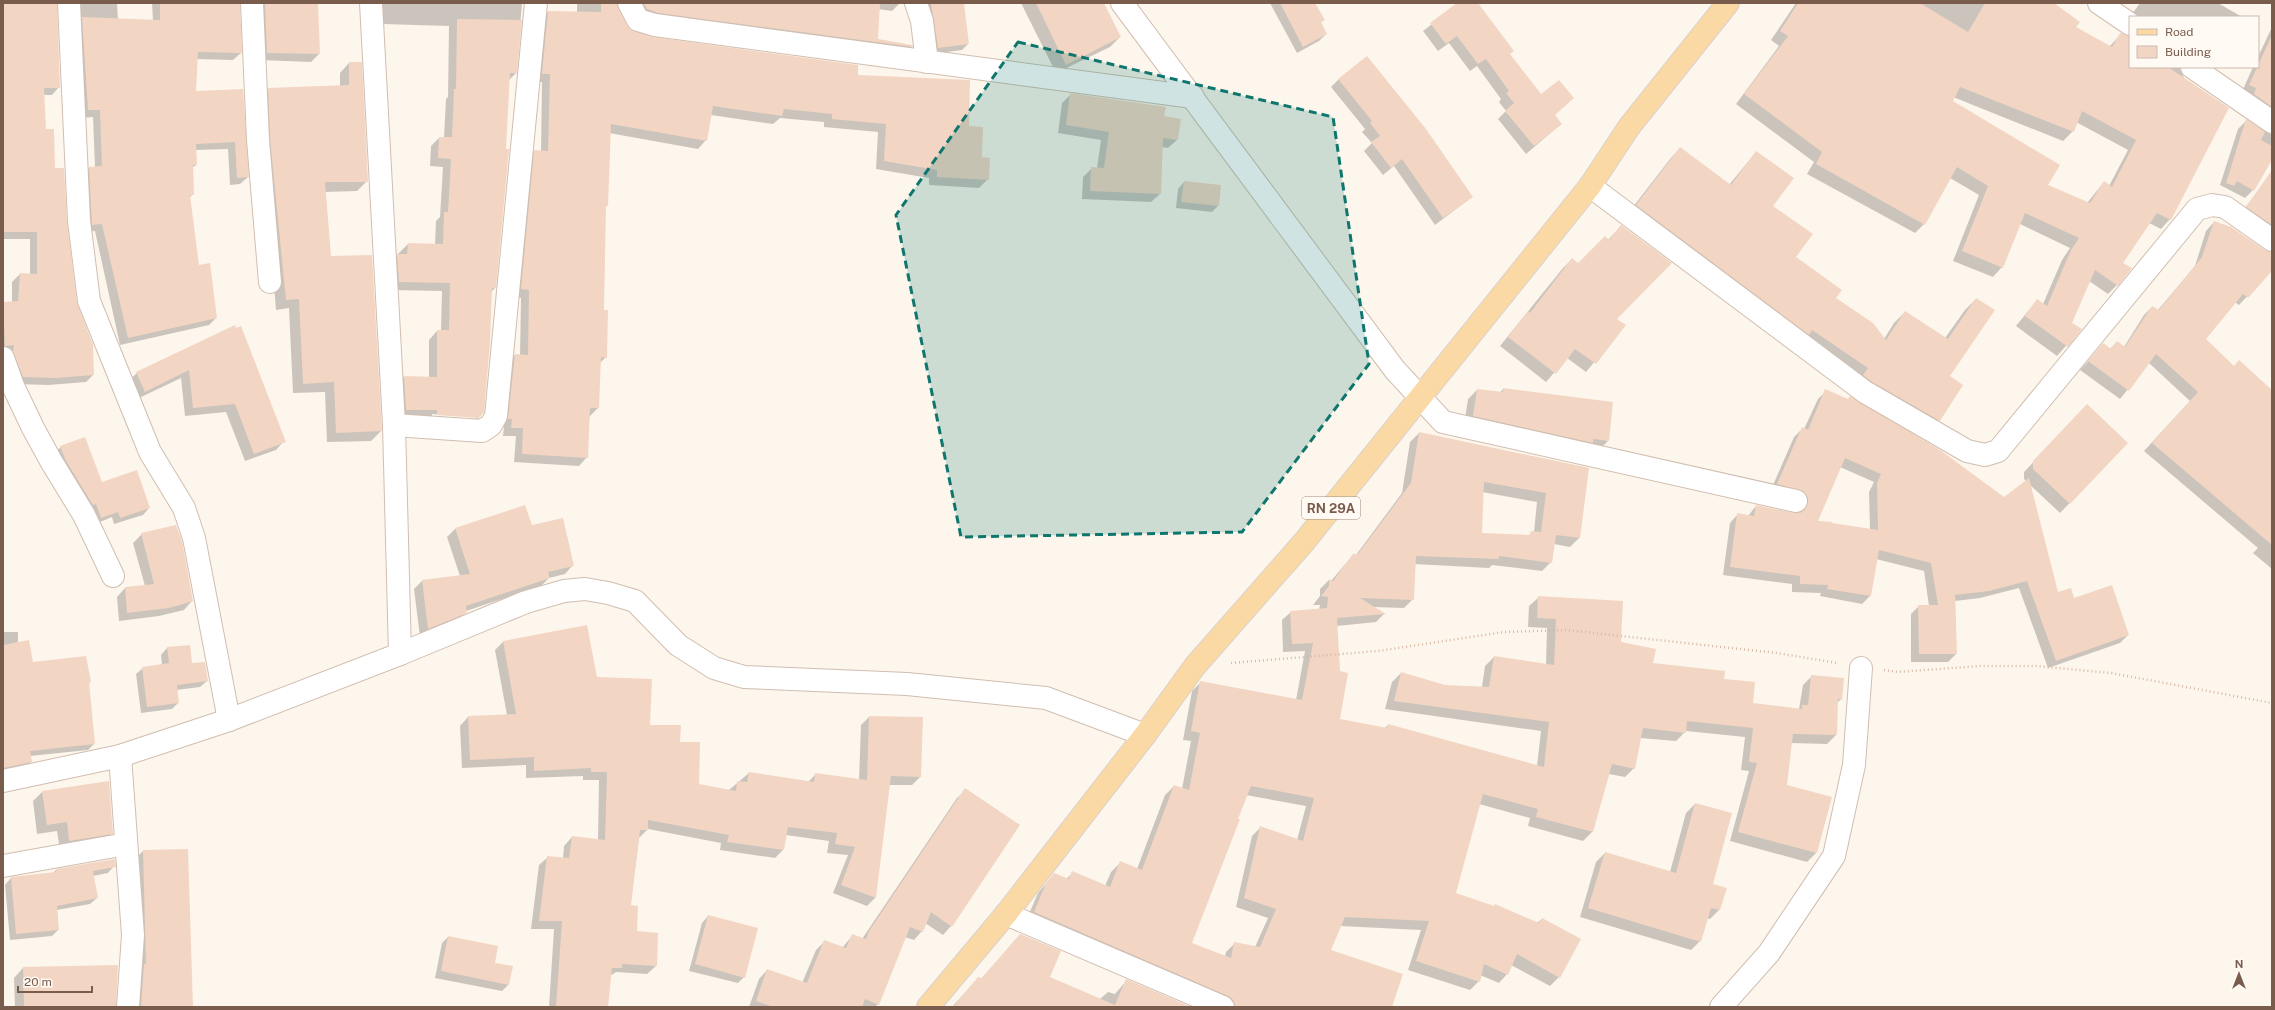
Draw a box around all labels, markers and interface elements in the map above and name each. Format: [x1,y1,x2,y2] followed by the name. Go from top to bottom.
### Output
[2129,16,2259,68] legend
[2165,25,2193,39] text: Road
[2165,45,2211,59] text: Building
[1302,497,1360,519] road number: RN 29A
[2219,954,2259,994] north arrow
[2235,958,2243,970] text: N
[18,968,92,994] scale bar
[24,975,52,989] text: 20 m

